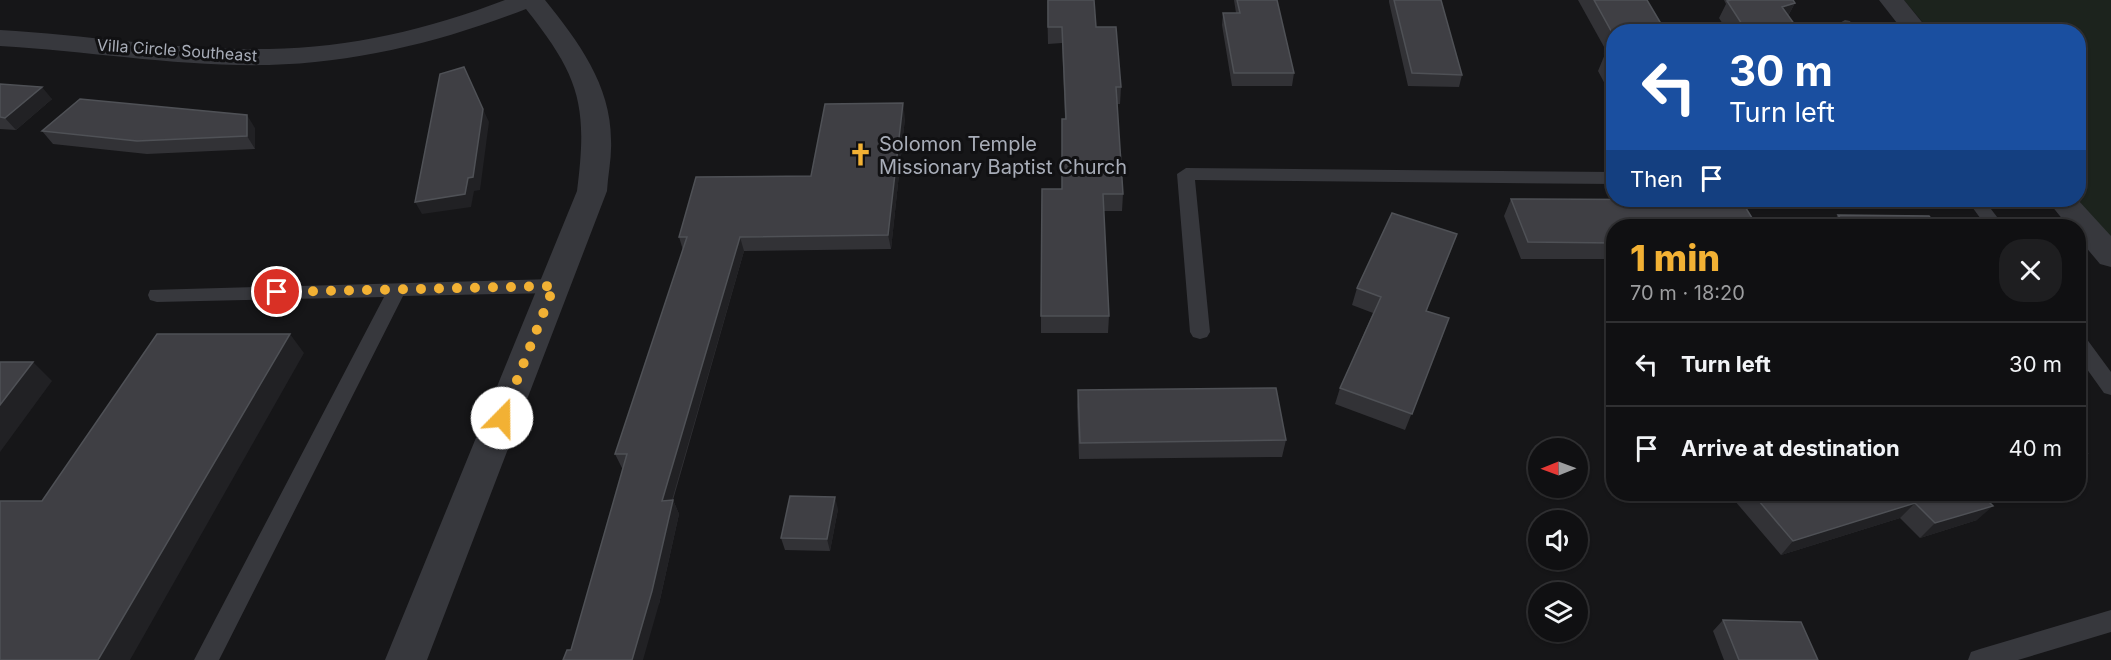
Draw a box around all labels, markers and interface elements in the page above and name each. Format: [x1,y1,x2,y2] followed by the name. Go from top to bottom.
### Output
[96,34,258,66] street label: Villa Circle Southeast
[1729,45,1833,96] text: 30 m
[1630,48,1708,126] icon: left
[1729,96,1835,129] text: Turn left
[879,132,1127,179] place label: Solomon Temple Missionary Baptist Church
[848,142,874,168] church icon: Solomon Temple Missionary Baptist Church
[1695,162,1728,195] icon: arrive
[1630,166,1683,192] text: Then
[1630,236,1720,280] text: 1 min
[1999,239,2062,302] button: close
[251,266,302,317] pin
[260,275,293,308] icon: arrive
[1630,281,1745,305] text: 70 m · 18:20
[1630,348,1663,381] icon: left
[1681,351,1771,377] text: Turn left
[2009,351,2062,377] text: 30 m
[470,386,534,450] position arrow
[1630,432,1663,465] icon: arrive
[1681,435,1900,461] text: Arrive at destination
[2008,435,2062,461] text: 40 m
[1528,438,1588,498] north arrow
[1528,438,1588,642] map controls
[1528,510,1588,570] button: sound
[1528,582,1588,642] button: layers

